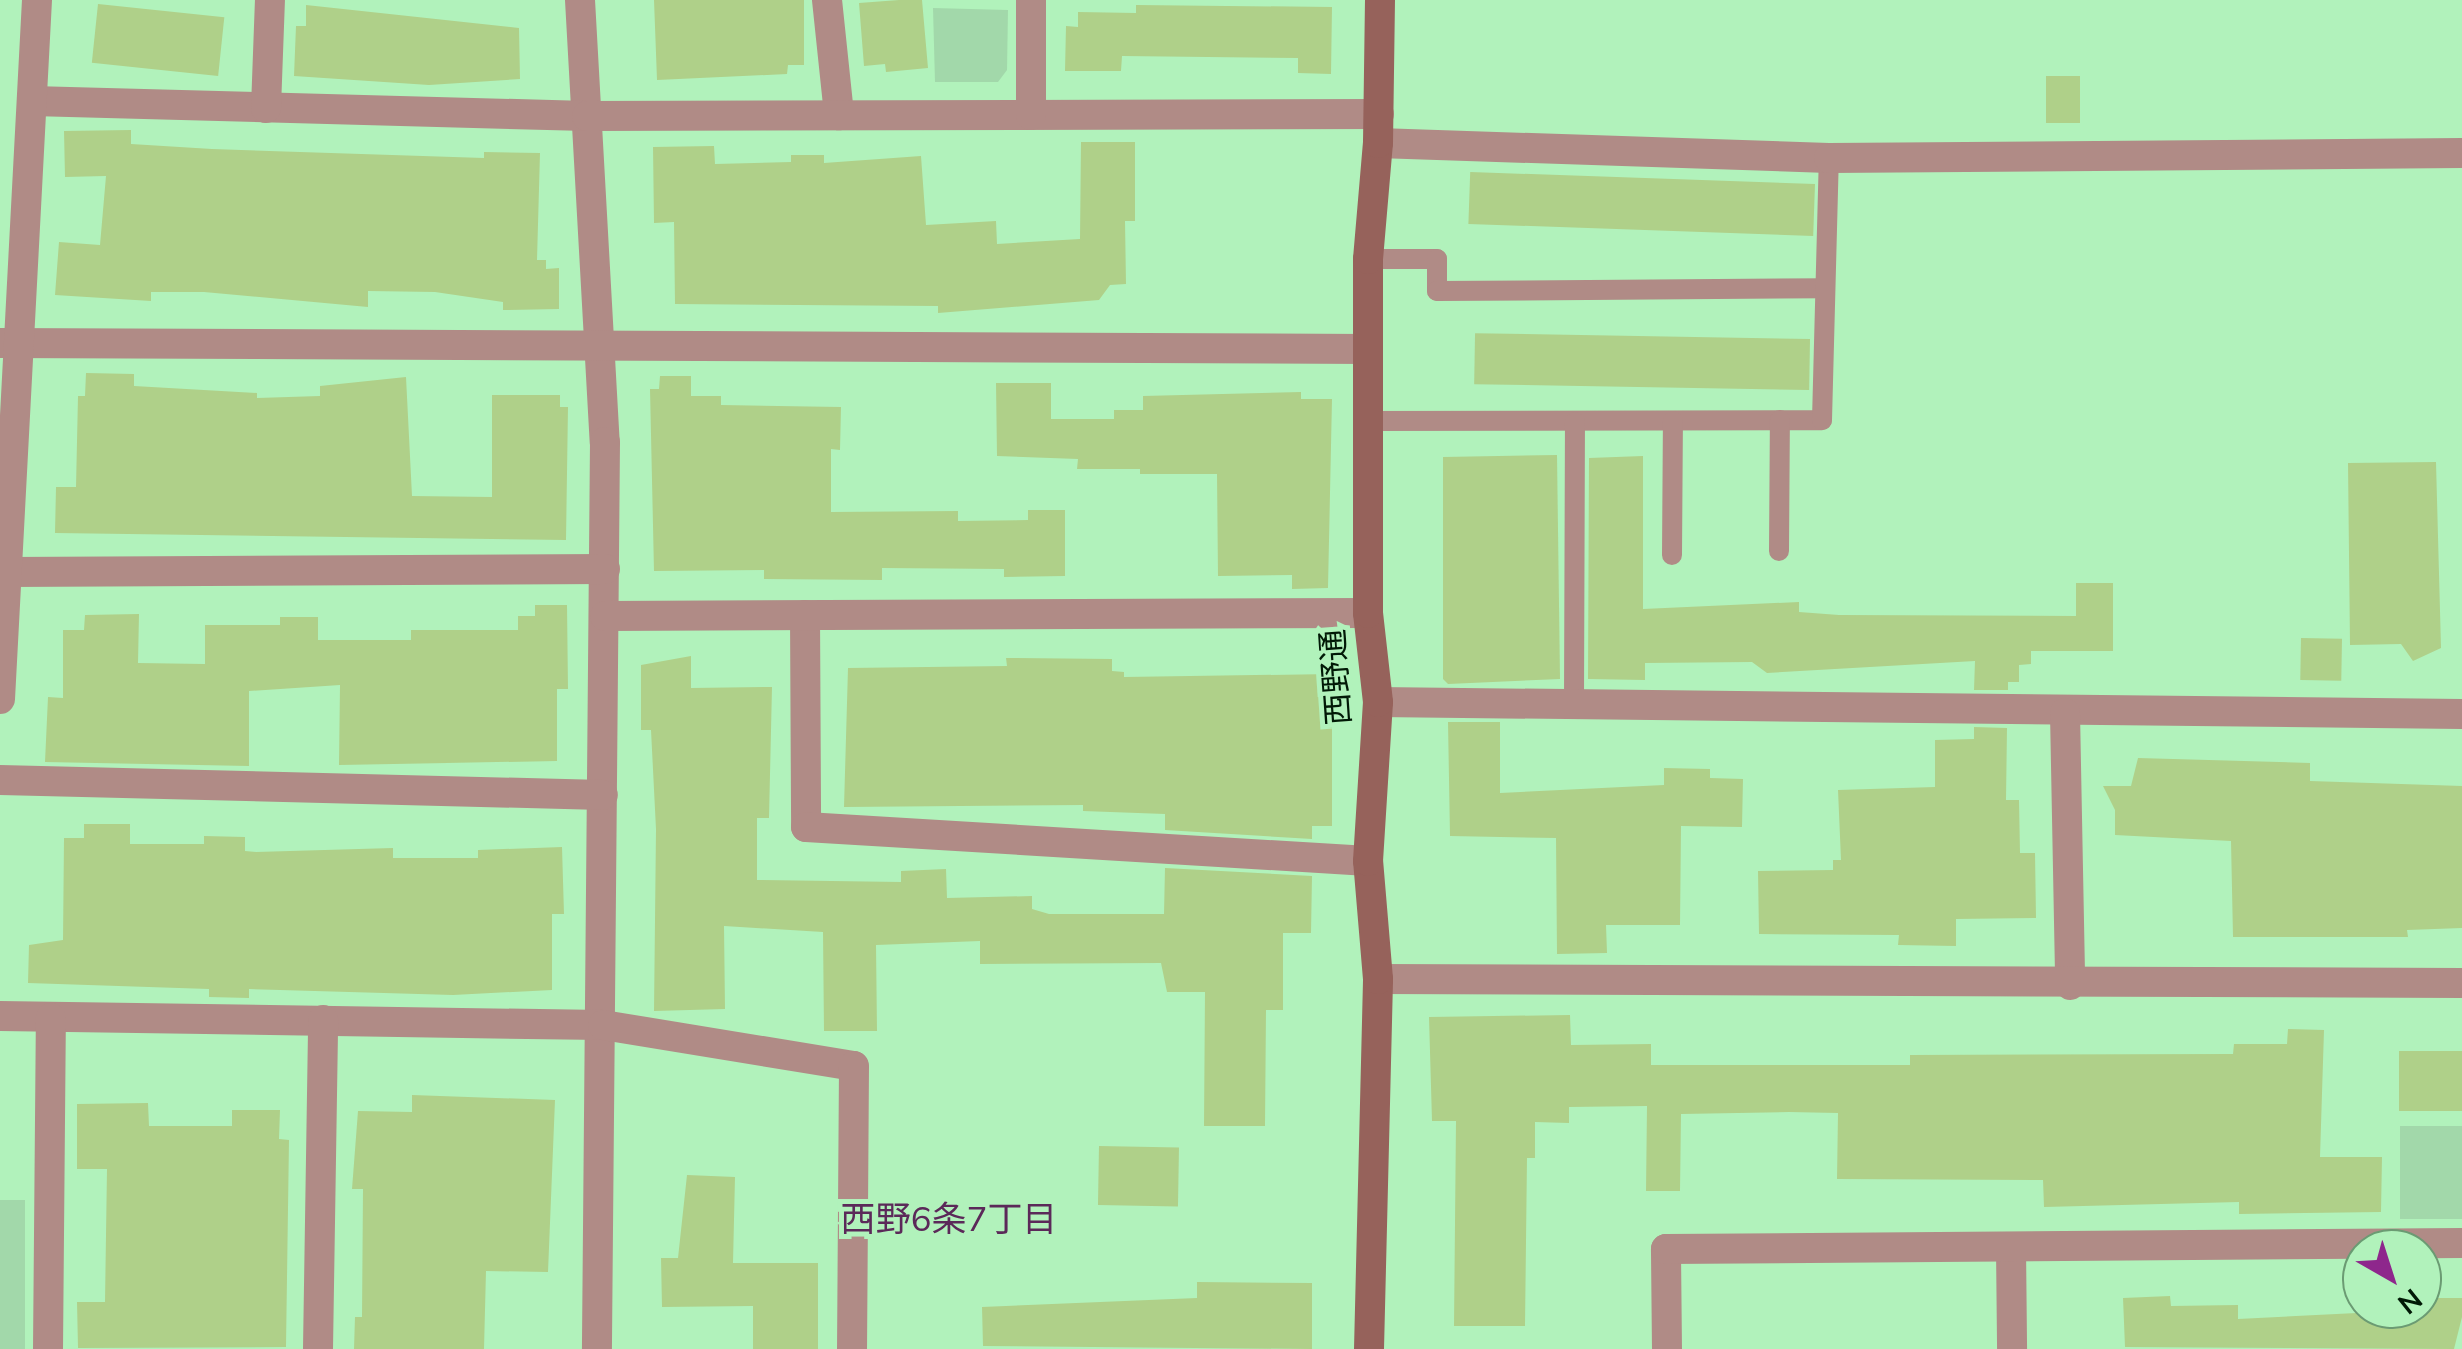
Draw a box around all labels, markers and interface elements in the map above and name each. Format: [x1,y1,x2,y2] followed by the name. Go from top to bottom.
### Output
[1314,628,1360,726] street label: 西野通
[841,1199,1057,1241] district label: 西野6条7丁目
[2342,1229,2442,1329] north arrow
[2390,1279,2430,1322] text: N

